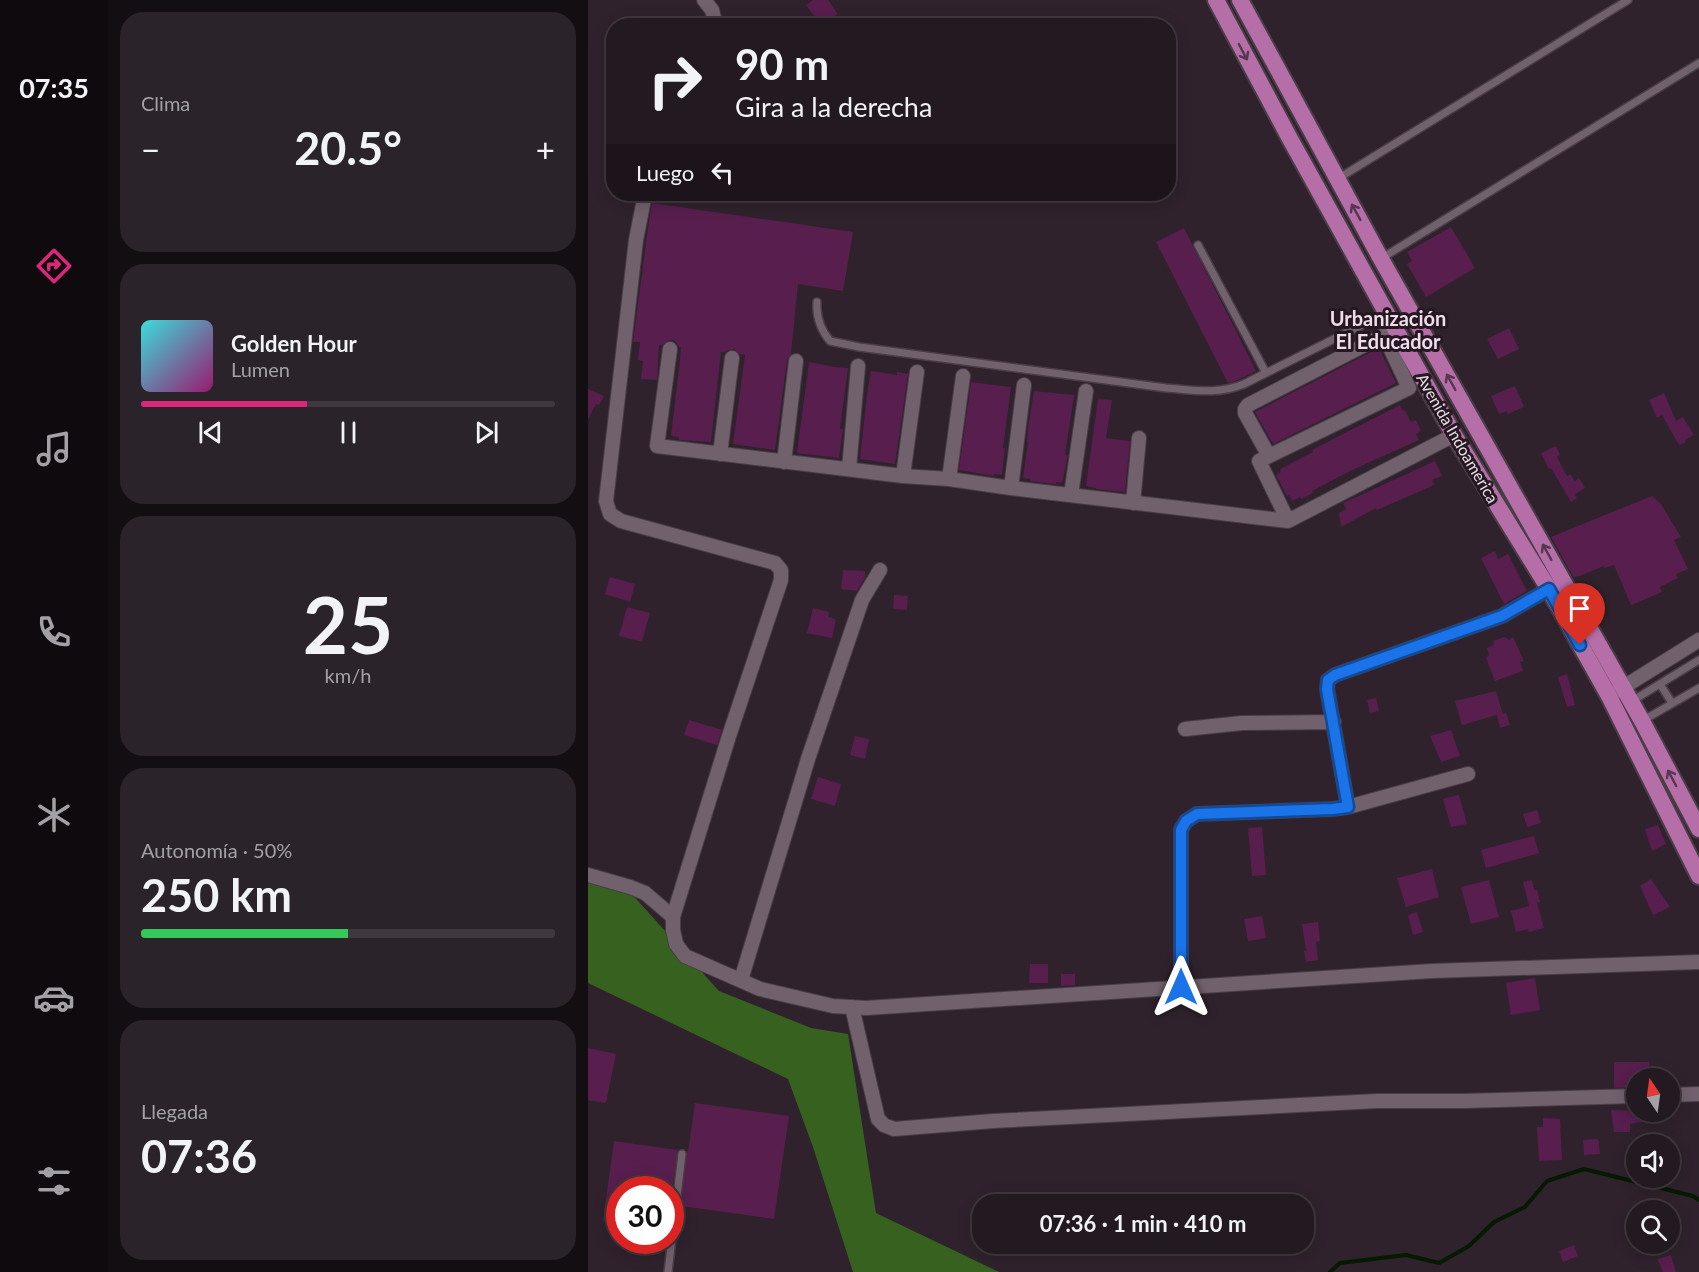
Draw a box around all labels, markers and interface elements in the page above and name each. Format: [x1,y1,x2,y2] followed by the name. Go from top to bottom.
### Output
[735,39,829,89] text: 90 m
[636,42,714,120] icon: right
[1238,42,1249,60] one-way arrow
[19,71,89,104] text: 07:35
[735,90,932,123] text: Gira a la derecha
[141,91,190,115] text: Clima
[294,121,402,175] text: 20.5°
[141,129,160,169] text: −
[536,129,555,169] text: +
[706,156,739,189] icon: left
[636,159,694,186] text: Luego
[1349,204,1361,221] one-way arrow
[33,245,75,287] icon: directions
[1330,306,1446,353] district label: Urbanización El Educador
[231,330,357,357] text: Golden Hour
[231,357,290,381] text: Lumen
[1413,370,1503,506] street label: Avenida Indoamerica
[1445,374,1457,391] one-way arrow
[194,416,227,449] icon: previous
[332,416,365,449] icon: pause
[470,416,503,449] icon: next
[33,428,75,470] icon: music
[1541,544,1553,561] one-way arrow
[303,577,393,671] text: 25
[1554,583,1605,645] pin
[1563,592,1596,625] icon: arrive
[33,611,75,653] icon: phone
[325,663,371,687] text: km/h
[1666,769,1677,787] one-way arrow
[33,794,75,836] icon: climate
[141,838,292,862] text: Autonomía · 50%
[141,868,292,922] text: 250 km
[1149,955,1213,1019] position arrow
[33,977,75,1019] icon: car
[1626,1068,1680,1122] north arrow
[1626,1068,1680,1254] map controls
[141,1099,208,1123] text: Llegada
[141,1129,257,1183] text: 07:36
[1626,1134,1680,1188] button: sound
[33,1160,75,1202] icon: filters
[606,1176,684,1254] speed limit sign: 30
[1626,1200,1680,1254] button: search
[1040,1210,1246,1237] text: 07:36 · 1 min · 410 m

